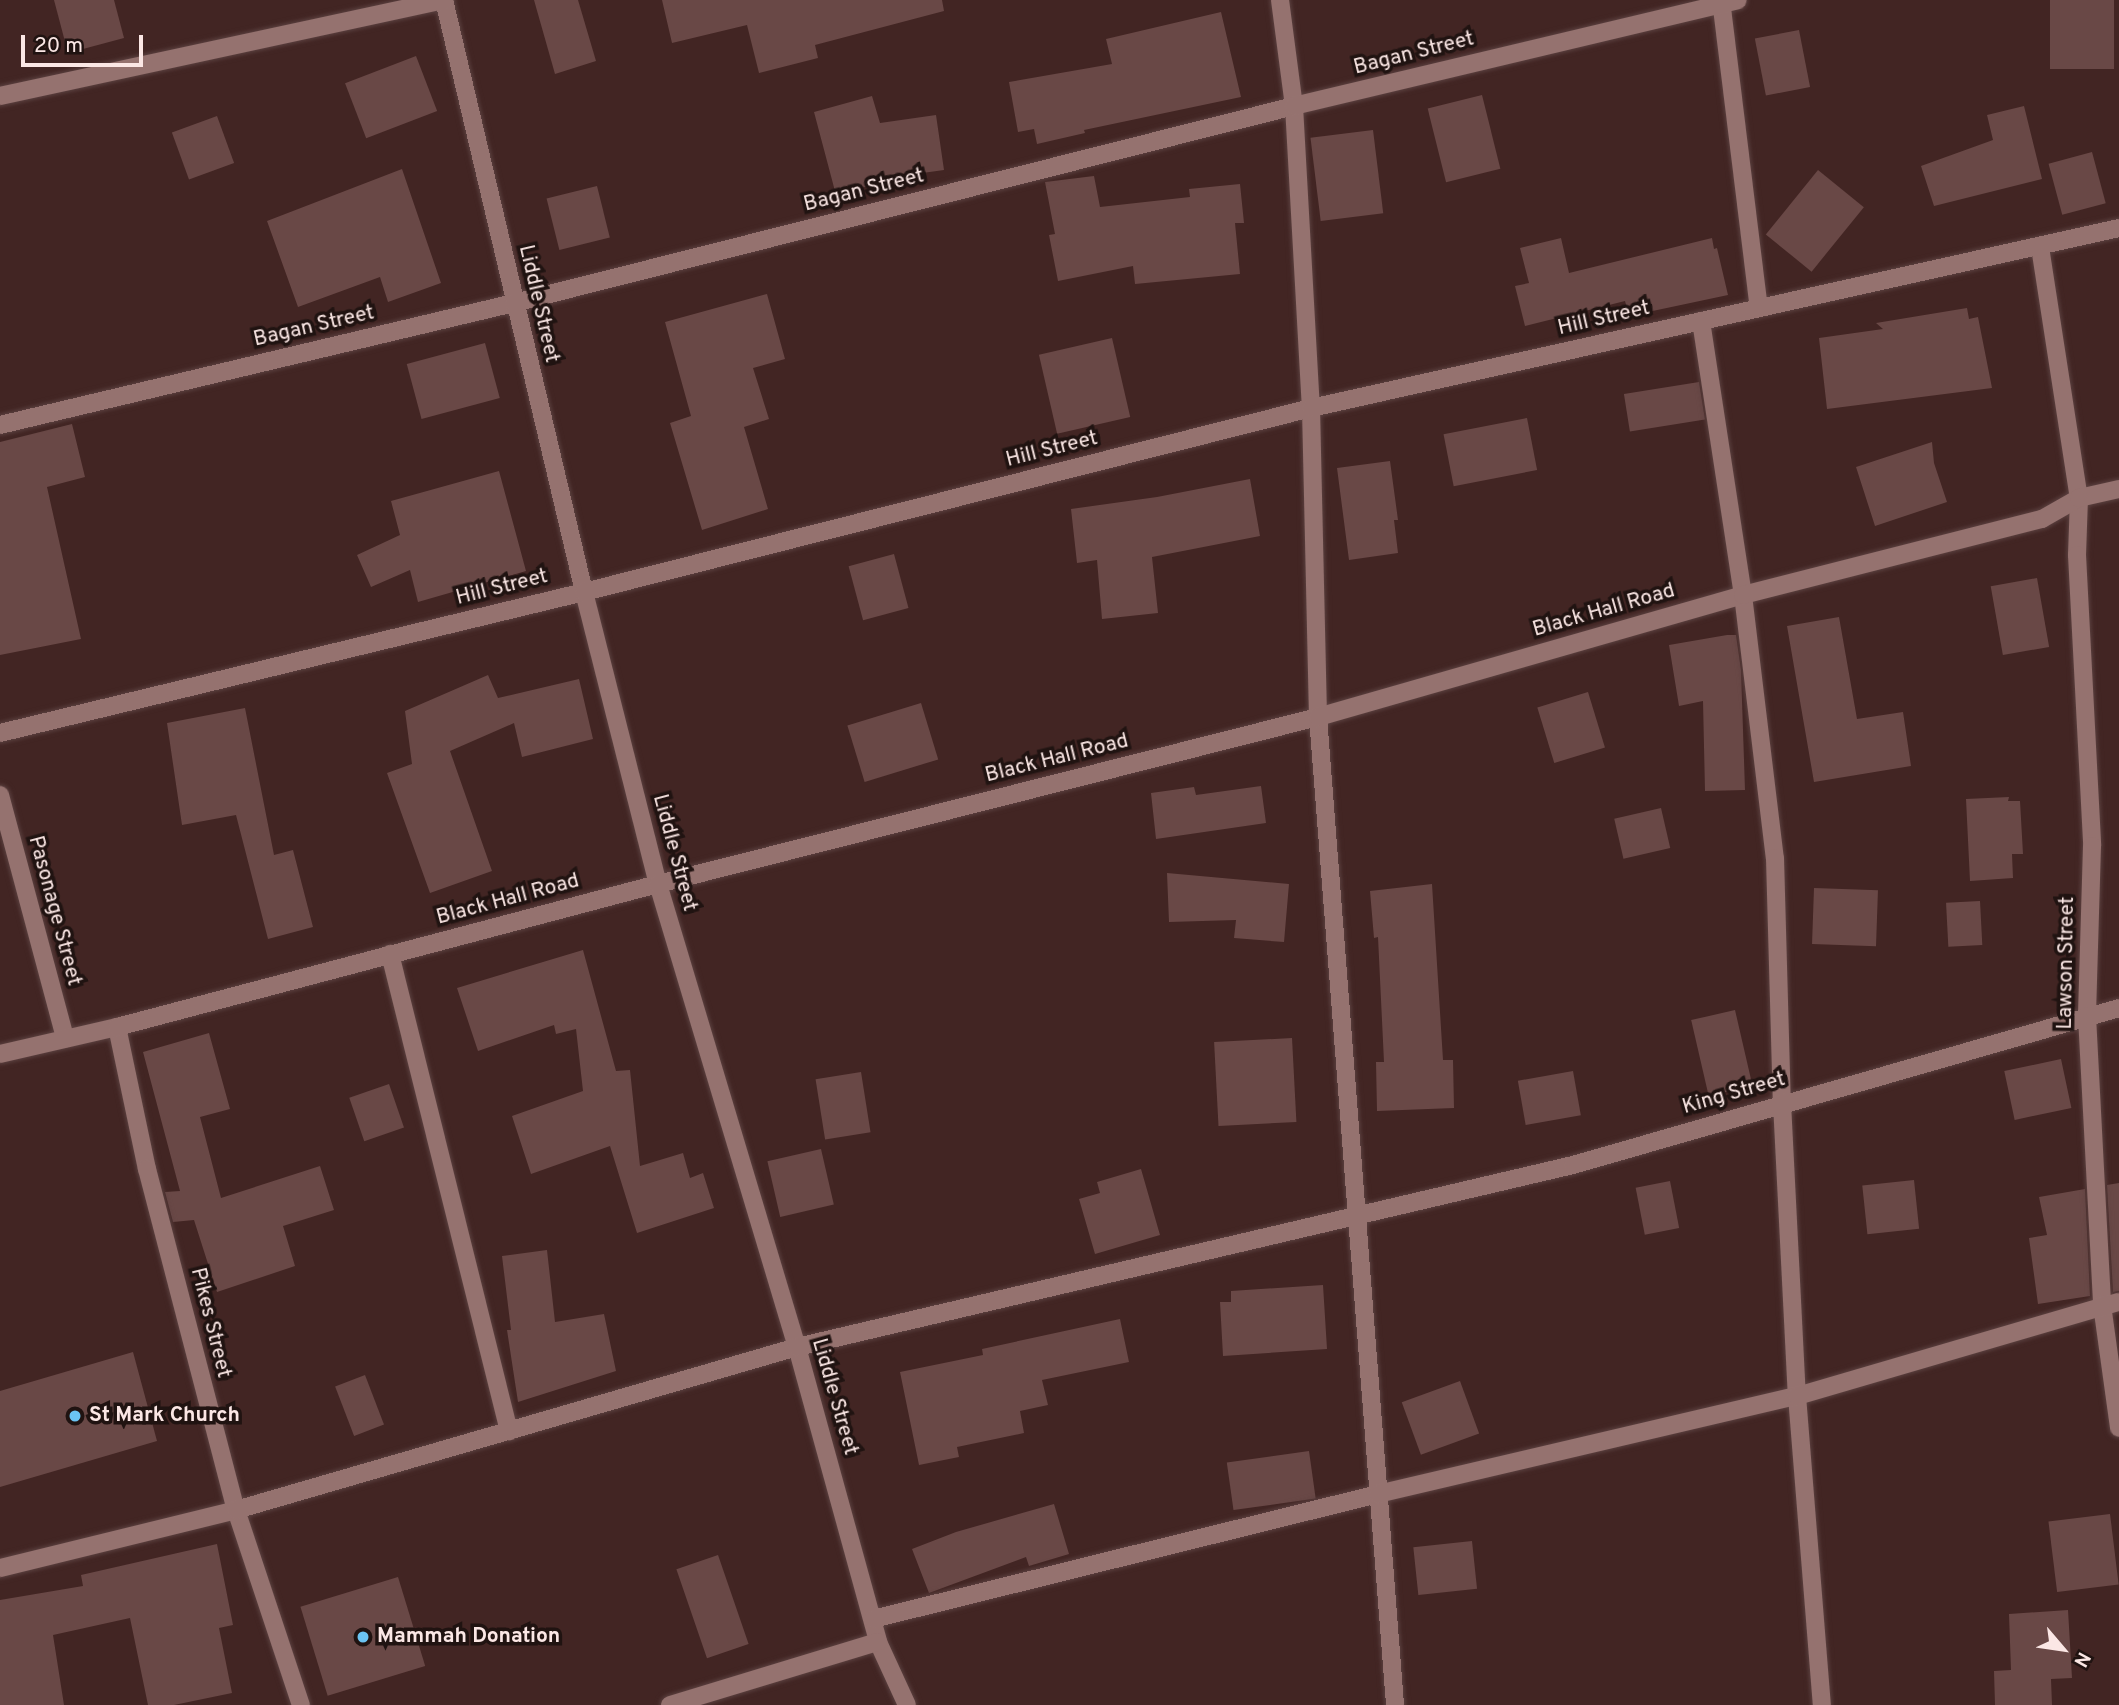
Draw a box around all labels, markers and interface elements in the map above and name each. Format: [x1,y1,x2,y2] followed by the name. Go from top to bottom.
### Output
[24,21,147,65] scale bar
[1351,27,1477,81] street label: Bagan Street
[34,33,83,60] text: 20 m
[801,164,927,218] street label: Bagan Street
[512,243,564,365] street label: Liddle Street
[1555,296,1653,342] street label: Hill Street
[251,301,377,353] street label: Bagan Street
[1003,426,1101,474] street label: Hill Street
[453,564,551,612] street label: Hill Street
[1530,579,1678,643] street label: Black Hall Road
[983,729,1131,789] street label: Black Hall Road
[646,792,702,914] street label: Liddle Street
[22,833,86,989] street label: Pasonage Street
[434,869,582,931] street label: Black Hall Road
[2053,896,2081,1030] street label: Lawson Street
[1680,1067,1788,1121] street label: King Street
[184,1265,236,1381] street label: Pikes Street
[805,1336,863,1458] street label: Liddle Street
[89,1403,240,1429] place label: St Mark Church
[67,1408,83,1424] marker: St Mark Church
[2028,1614,2098,1684] north arrow
[377,1624,560,1650] place label: Mammah Donation
[355,1629,371,1645] marker: Mammah Donation
[2068,1647,2095,1671] text: N

